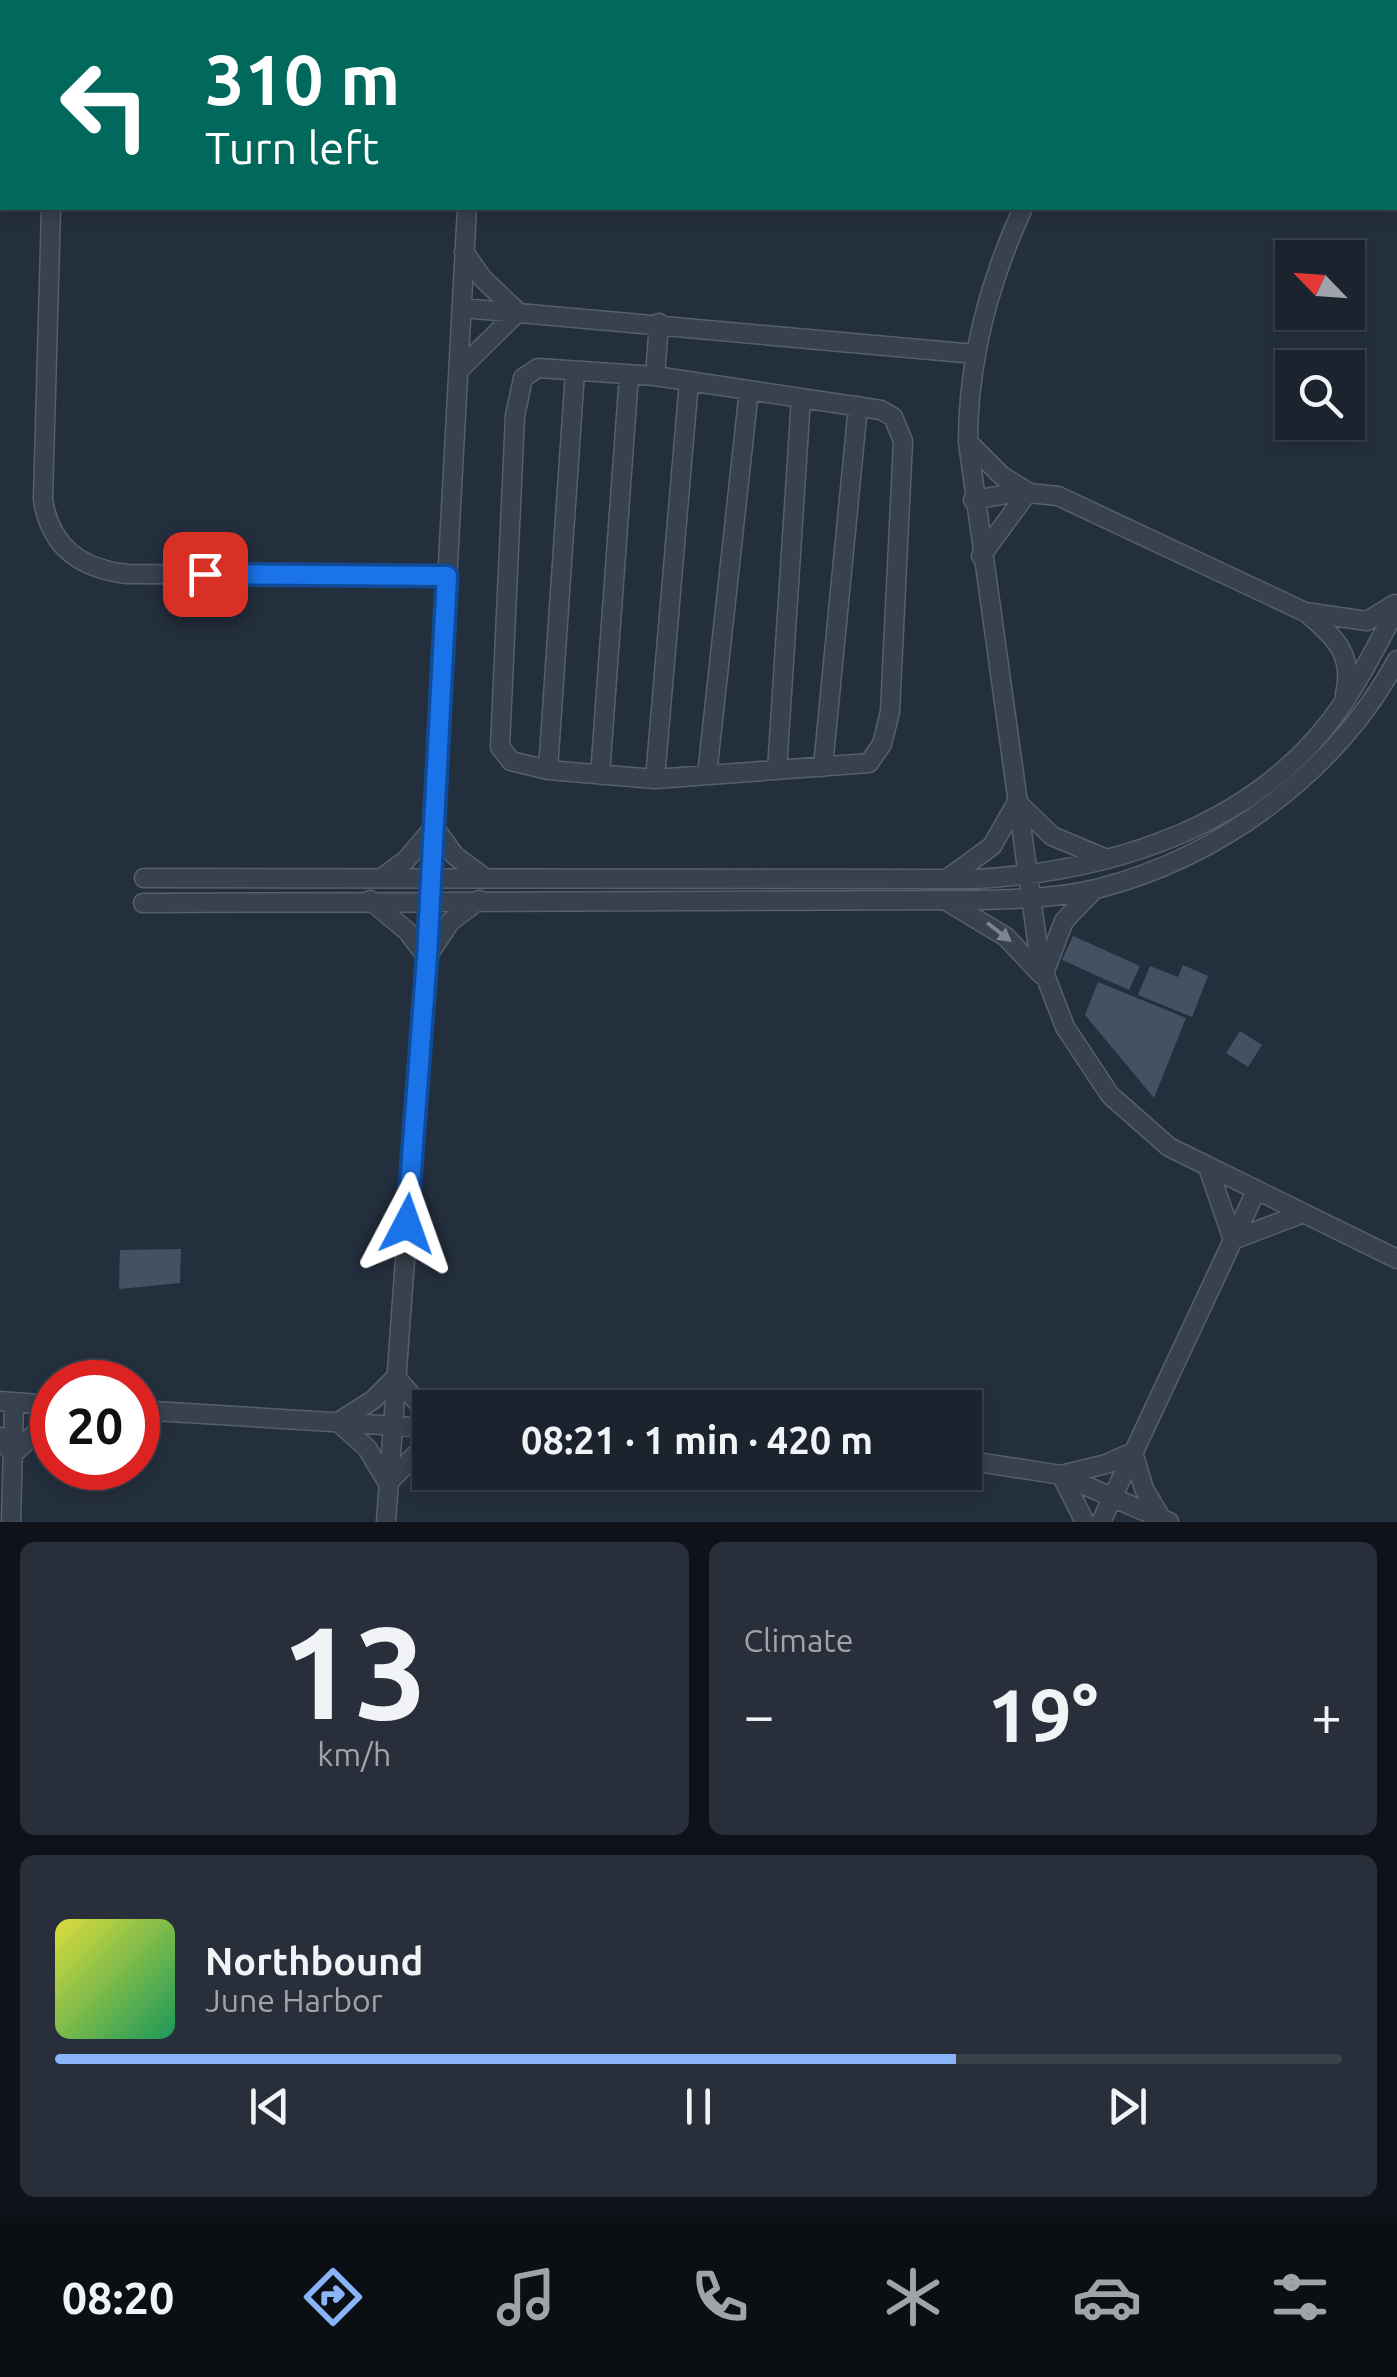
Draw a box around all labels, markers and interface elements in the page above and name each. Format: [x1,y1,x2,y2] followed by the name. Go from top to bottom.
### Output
[40,40,170,170] icon: left
[205,40,400,118] text: 310 m
[205,122,379,173] text: Turn left
[1275,240,1365,330] north arrow
[1275,240,1365,440] map controls
[1275,350,1365,440] button: search
[163,532,248,617] pin
[178,547,233,602] icon: arrive
[986,922,1012,942] one-way arrow
[355,1172,459,1276] position arrow
[30,1360,160,1490] speed limit sign: 20
[521,1419,873,1461] text: 08:21 · 1 min · 420 m
[281,1598,428,1744] text: 13
[744,1622,854,1658] text: Climate
[987,1672,1098,1756] text: 19°
[744,1684,775,1745] text: −
[1311,1684,1342,1745] text: +
[317,1736,391,1772] text: km/h
[205,1940,423,1982] text: Northbound
[205,1982,383,2018] text: June Harbor
[242,2079,297,2134] icon: previous
[671,2079,726,2134] icon: pause
[1100,2079,1155,2134] icon: next
[298,2262,368,2332] icon: directions
[491,2262,561,2332] icon: music
[685,2262,755,2332] icon: phone
[878,2262,948,2332] icon: climate
[1072,2262,1142,2332] icon: car
[1265,2262,1335,2332] icon: filters
[62,2272,174,2323] text: 08:20

